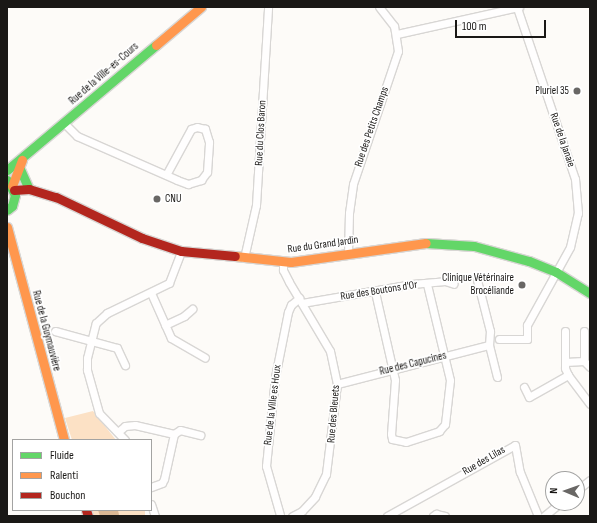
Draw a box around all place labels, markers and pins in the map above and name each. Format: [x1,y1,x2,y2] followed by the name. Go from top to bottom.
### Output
[535,84,569,98] place label: Pluriel 35
[572,86,582,96] marker: Pluriel 35
[165,192,181,206] place label: CNU
[152,194,162,204] marker: CNU
[442,272,514,298] place label: Clinique Vétérinaire Brocéliande
[517,280,527,290] marker: Clinique Vétérinaire Brocéliande

